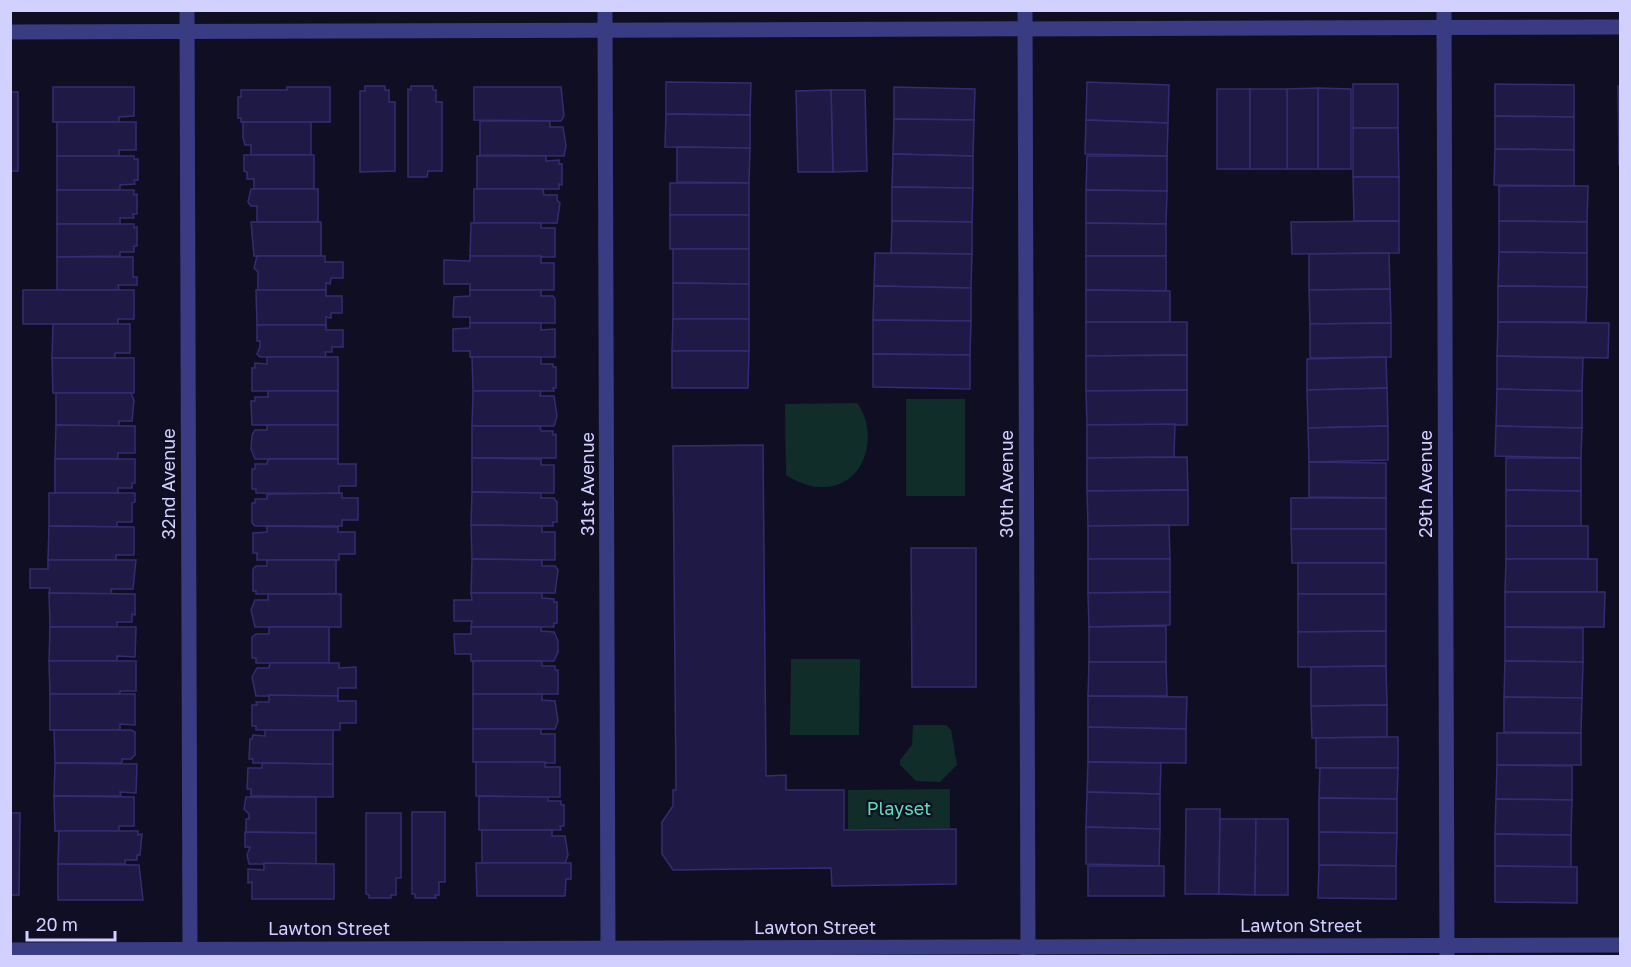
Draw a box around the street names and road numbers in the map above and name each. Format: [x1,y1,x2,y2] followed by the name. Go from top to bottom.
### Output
[157,428,179,540] street label: 32nd Avenue
[995,430,1017,538] street label: 30th Avenue
[1414,430,1436,538] street label: 29th Avenue
[576,432,598,536] street label: 31st Avenue
[1240,914,1362,936] street label: Lawton Street
[754,916,876,938] street label: Lawton Street
[268,917,390,939] street label: Lawton Street

